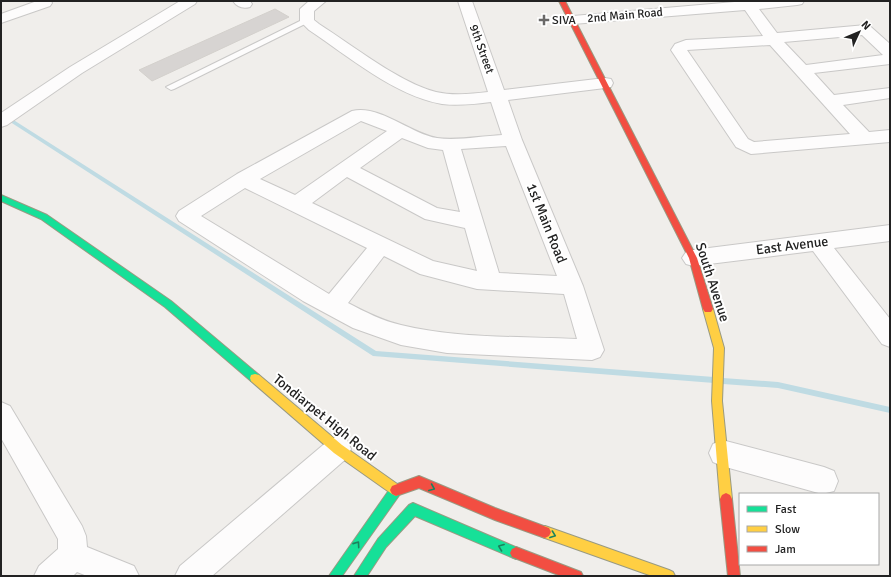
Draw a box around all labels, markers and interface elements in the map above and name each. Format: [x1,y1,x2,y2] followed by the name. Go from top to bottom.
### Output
[587,5,664,26] street label: 2nd Main Road
[839,12,879,52] north arrow
[552,13,576,28] place label: SIVA
[539,15,549,25] marker: SIVA
[858,18,873,33] text: N
[466,23,497,76] street label: 9th Street
[523,181,570,266] street label: 1st Main Road
[755,233,829,258] street label: East Avenue
[692,240,733,324] street label: South Avenue
[270,371,380,464] street label: Tondiarpet High Road
[429,483,436,491] one-way arrow
[739,493,879,565] legend
[775,502,796,517] text: Fast
[775,522,800,537] text: Slow
[550,530,557,539] one-way arrow
[353,541,360,548] one-way arrow
[775,542,796,557] text: Jam
[498,544,505,552] one-way arrow

